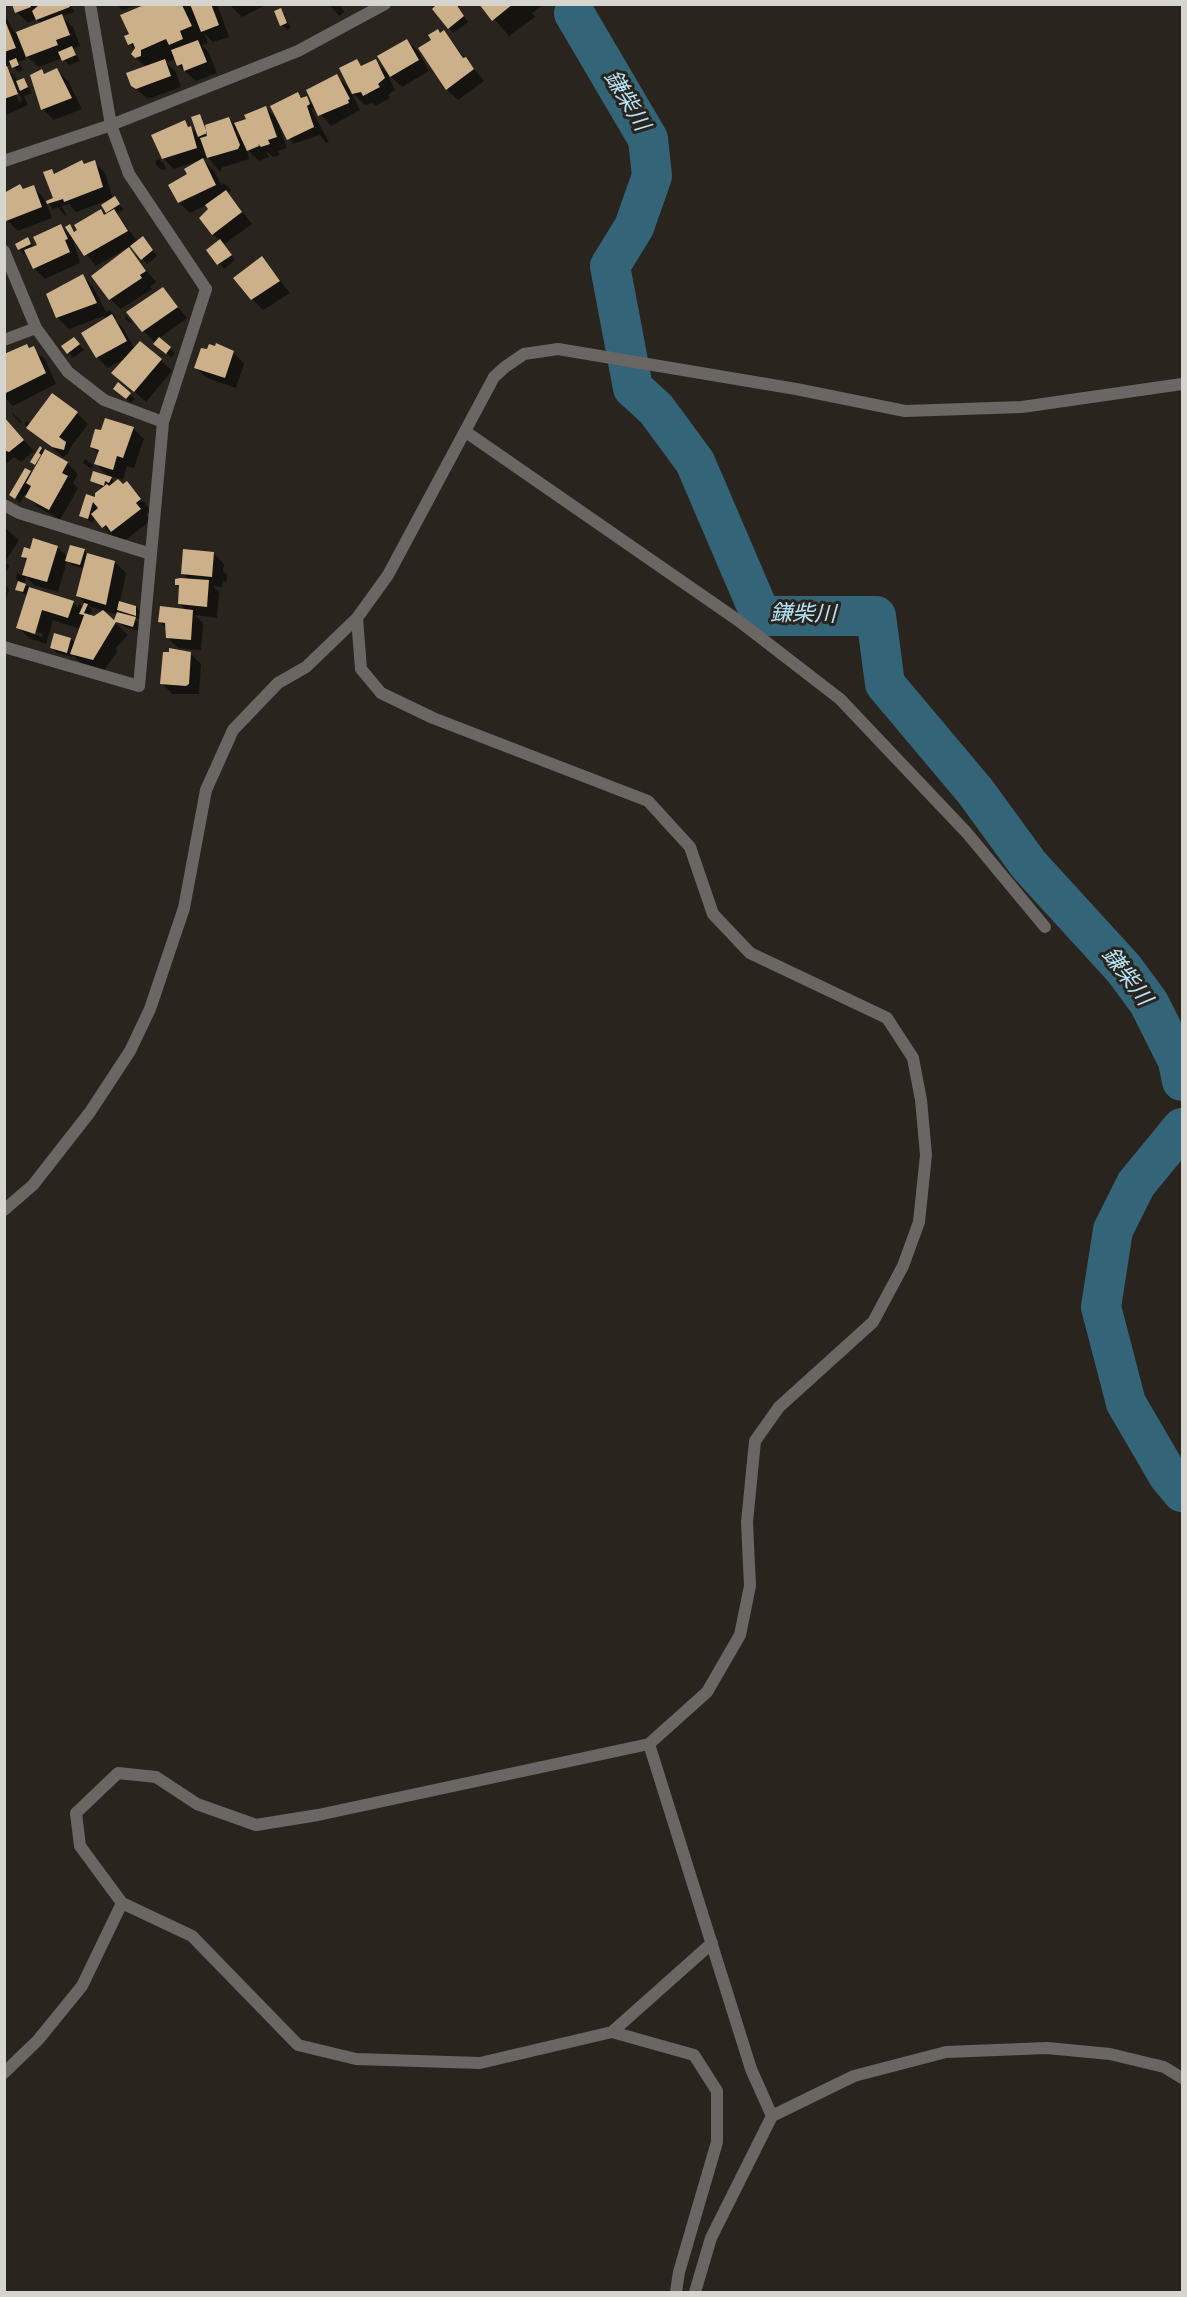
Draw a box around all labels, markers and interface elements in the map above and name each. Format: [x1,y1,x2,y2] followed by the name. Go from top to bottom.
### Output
[598,66,654,136] water label: 鎌柴川
[770,601,836,629] water label: 鎌柴川
[1096,943,1156,1011] water label: 鎌柴川

